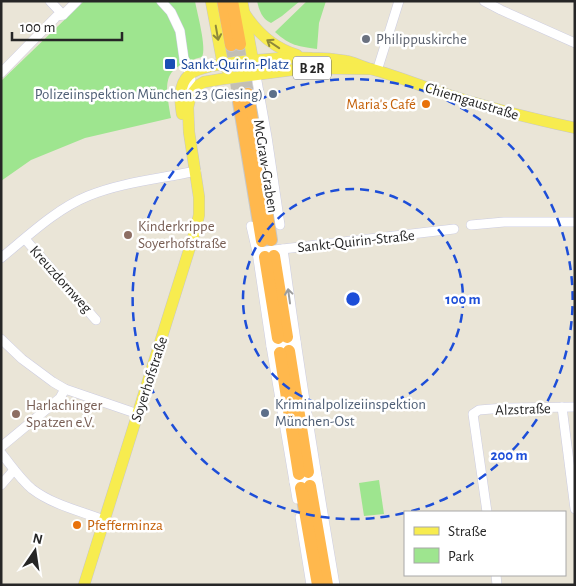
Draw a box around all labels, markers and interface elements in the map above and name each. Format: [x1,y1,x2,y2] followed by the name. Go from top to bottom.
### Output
[12,10,122,42] scale bar
[20,20,55,35] text: 100 m
[213,25,223,41] one-way arrow
[376,32,467,47] place label: Philippuskirche
[360,33,372,45] marker: Philippuskirche
[267,39,281,49] one-way arrow
[293,56,331,80] road number: B 2R
[163,57,177,71] marker: Sankt-Quirin-Platz
[181,57,289,72] place label: Sankt-Quirin-Platz
[423,80,521,123] street label: Chiemgaustraße
[35,87,263,102] place label: Polizeiinspektion München 23 (Giesing)
[267,88,279,100] marker: Polizeiinspektion München 23 (Giesing)
[346,97,416,112] place label: Maria's Café
[420,98,432,110] marker: Maria's Café
[251,118,280,214] street label: McGraw-Graben
[138,219,227,251] place label: Kinderkrippe Soyerhofstraße
[297,228,415,255] street label: Sankt-Quirin-Straße
[122,229,134,241] marker: Kinderkrippe Soyerhofstraße
[27,243,95,316] street label: Kreuzdornweg
[284,288,294,304] one-way arrow
[344,290,362,308] centre of rings
[445,292,481,307] text: 100 m
[129,335,170,424] street label: Soyerhofstraße
[275,397,426,429] place label: Kriminalpolizeiinspektion München-Ost
[26,398,102,430] place label: Harlachinger Spatzen e.V.
[495,401,551,418] street label: Alzstraße
[259,407,271,419] marker: Kriminalpolizeiinspektion München-Ost
[10,408,22,420] marker: Harlachinger Spatzen e.V.
[490,448,528,463] text: 200 m
[404,511,566,576] legend
[87,518,163,533] place label: Pfefferminza
[71,519,83,531] marker: Pfefferminza
[448,524,487,539] text: Straße
[10,526,60,576] north arrow
[31,531,44,547] text: N
[448,549,474,564] text: Park

